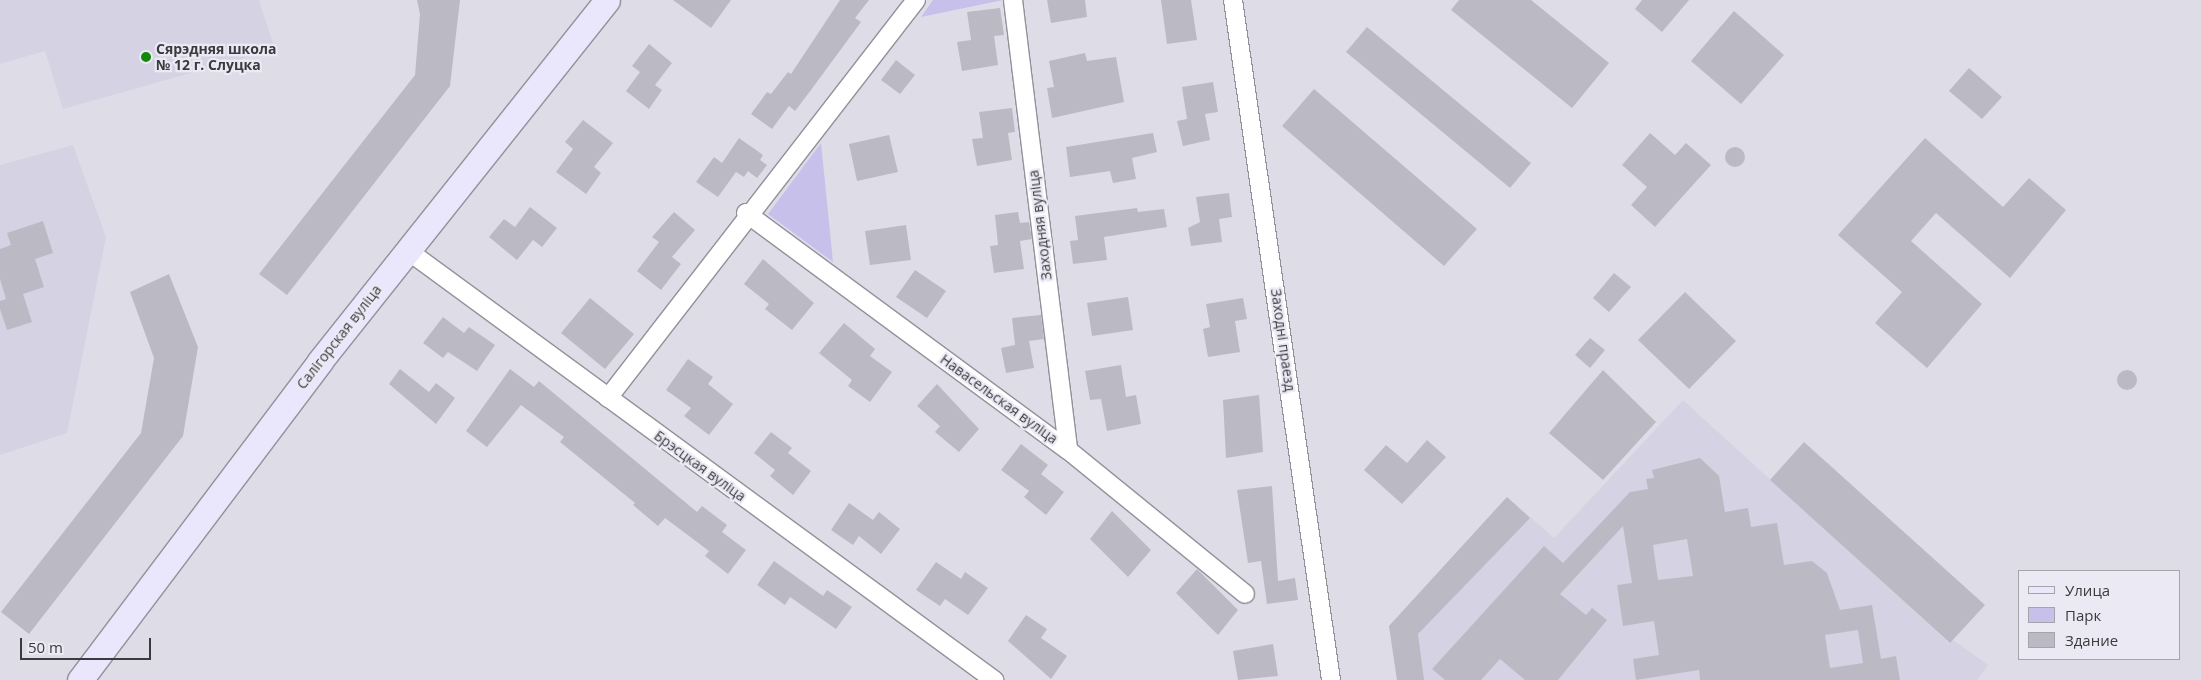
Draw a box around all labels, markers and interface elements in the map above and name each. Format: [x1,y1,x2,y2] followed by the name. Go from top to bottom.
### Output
[156,41,276,74] place label: Сярэдняя школа № 12 г. Слуцка
[140,51,152,63] marker: Сярэдняя школа № 12 г. Слуцка
[1025,169,1055,281] street label: Заходняя вуліца
[293,282,385,392] street label: Салігорская вуліца
[1267,288,1299,392] street label: Заходні праезд
[937,351,1061,447] street label: Навасельская вуліца
[651,427,749,505] street label: Брэсцкая вуліца
[2018,570,2181,660] legend
[2065,580,2110,600] text: Улица
[2065,605,2101,625] text: Парк
[22,628,154,660] scale bar
[2065,630,2118,650] text: Здание
[28,637,63,657] text: 50 m

